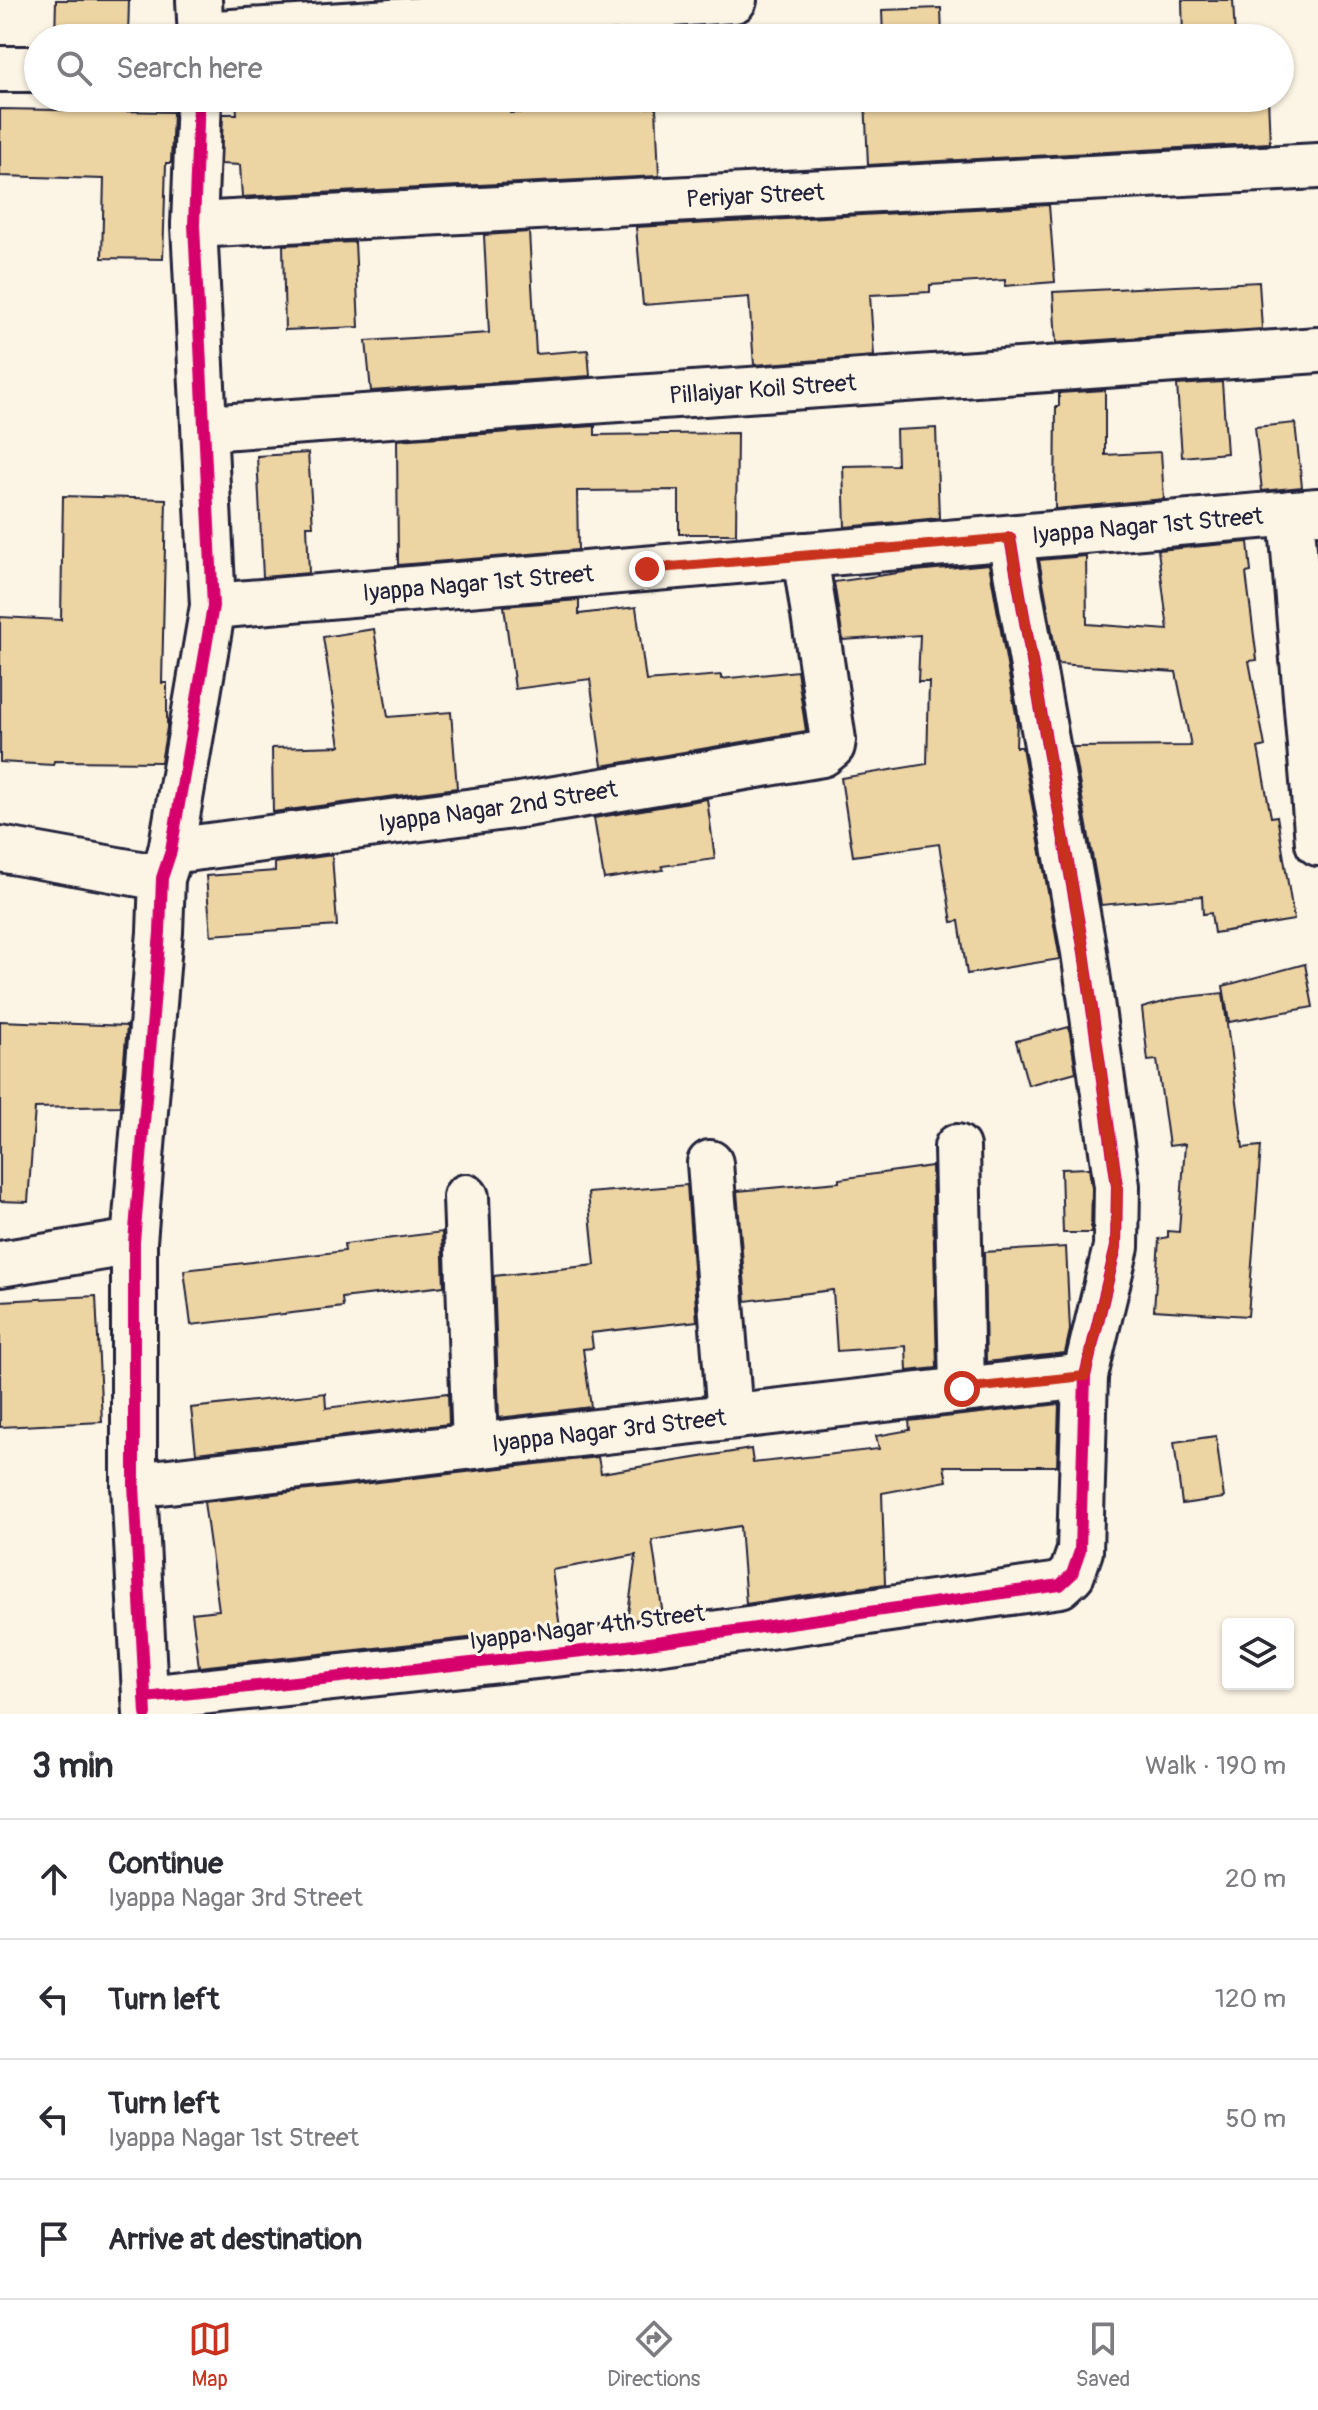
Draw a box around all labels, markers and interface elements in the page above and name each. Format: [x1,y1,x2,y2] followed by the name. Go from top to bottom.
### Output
[24,24,1294,112] search box
[52,46,96,90] icon: search
[116,50,263,87] text: Search here
[685,178,825,214] street label: Periyar Street
[668,368,857,410] street label: Pillaiyar Koil Street
[1031,502,1265,551] street label: Iyappa Nagar 1st Street
[629,551,665,587] route end
[361,559,595,608] street label: Iyappa Nagar 1st Street
[377,775,620,838] street label: Iyappa Nagar 2nd Street
[944,1371,980,1407] route start
[490,1403,728,1459] street label: Iyappa Nagar 3rd Street
[468,1599,707,1656] street label: Iyappa Nagar 4th Street
[1222,1618,1294,1690] map controls
[1222,1618,1294,1690] button: layers
[32,1745,114,1788] text: 3 min
[1145,1750,1286,1782] text: Walk · 190 m
[108,1845,223,1882] text: Continue
[32,1857,76,1901] icon: ahead
[1225,1863,1286,1895] text: 20 m
[108,1882,363,1914] text: Iyappa Nagar 3rd Street
[32,1977,76,2021] icon: left
[108,1981,219,2018] text: Turn left
[1215,1983,1286,2015] text: 120 m
[108,2085,219,2122] text: Turn left
[32,2097,76,2141] icon: left
[1225,2103,1286,2135] text: 50 m
[108,2122,359,2154] text: Iyappa Nagar 1st Street
[32,2217,76,2261] icon: arrive
[108,2221,362,2258] text: Arrive at destination
[188,2317,232,2393] tab: Map
[607,2317,700,2393] tab: Directions
[1076,2317,1130,2393] tab: Saved

